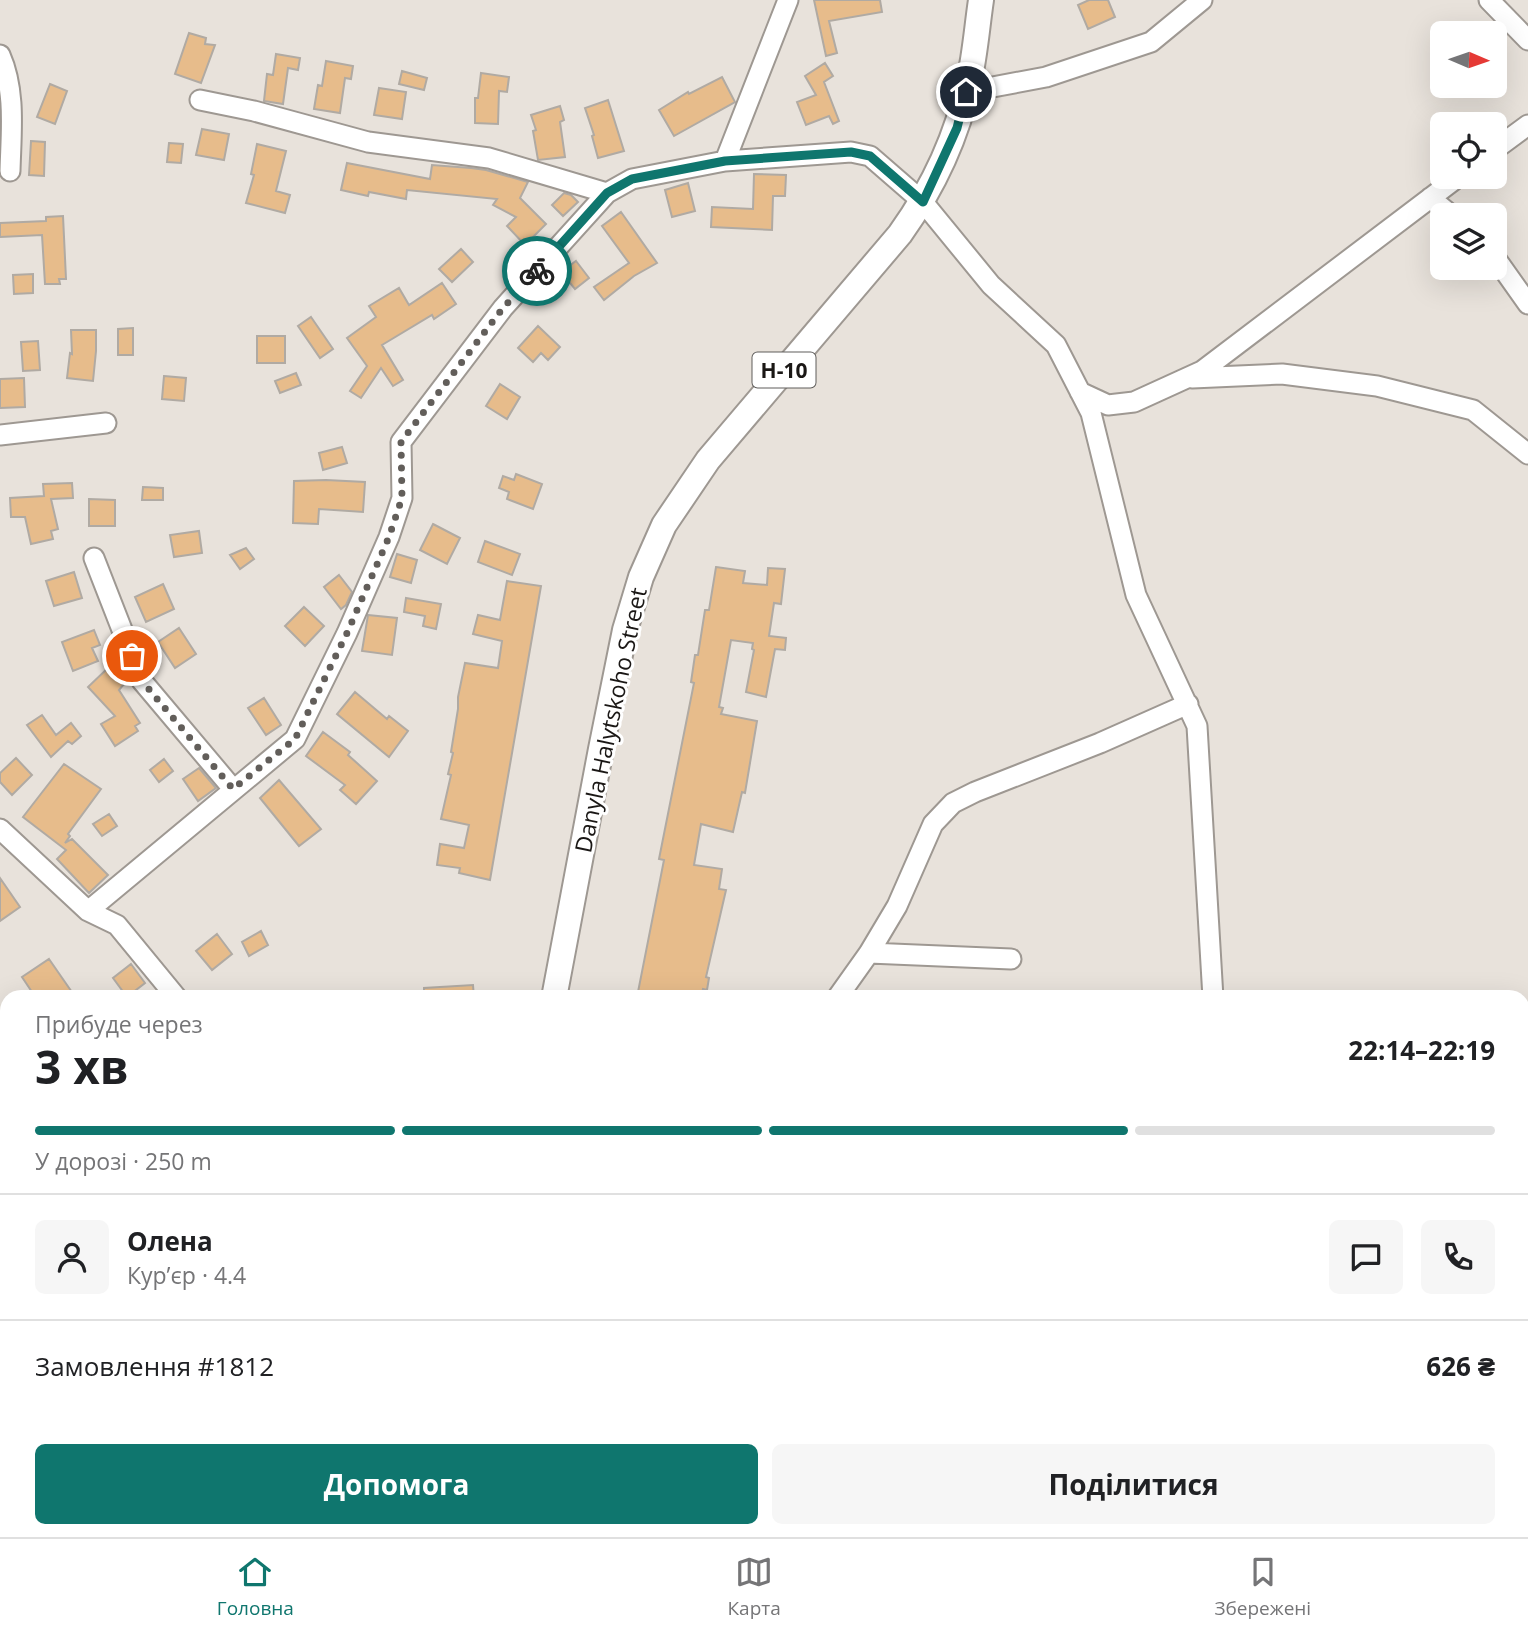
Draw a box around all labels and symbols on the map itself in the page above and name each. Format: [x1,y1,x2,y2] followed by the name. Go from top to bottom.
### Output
[1430,21,1507,98] north arrow
[936,62,996,122] pin
[502,236,572,306] courier
[752,352,816,388] road number: Н-10
[566,585,654,855] street label: Danyla Halytskoho Street
[102,626,162,686] pin

